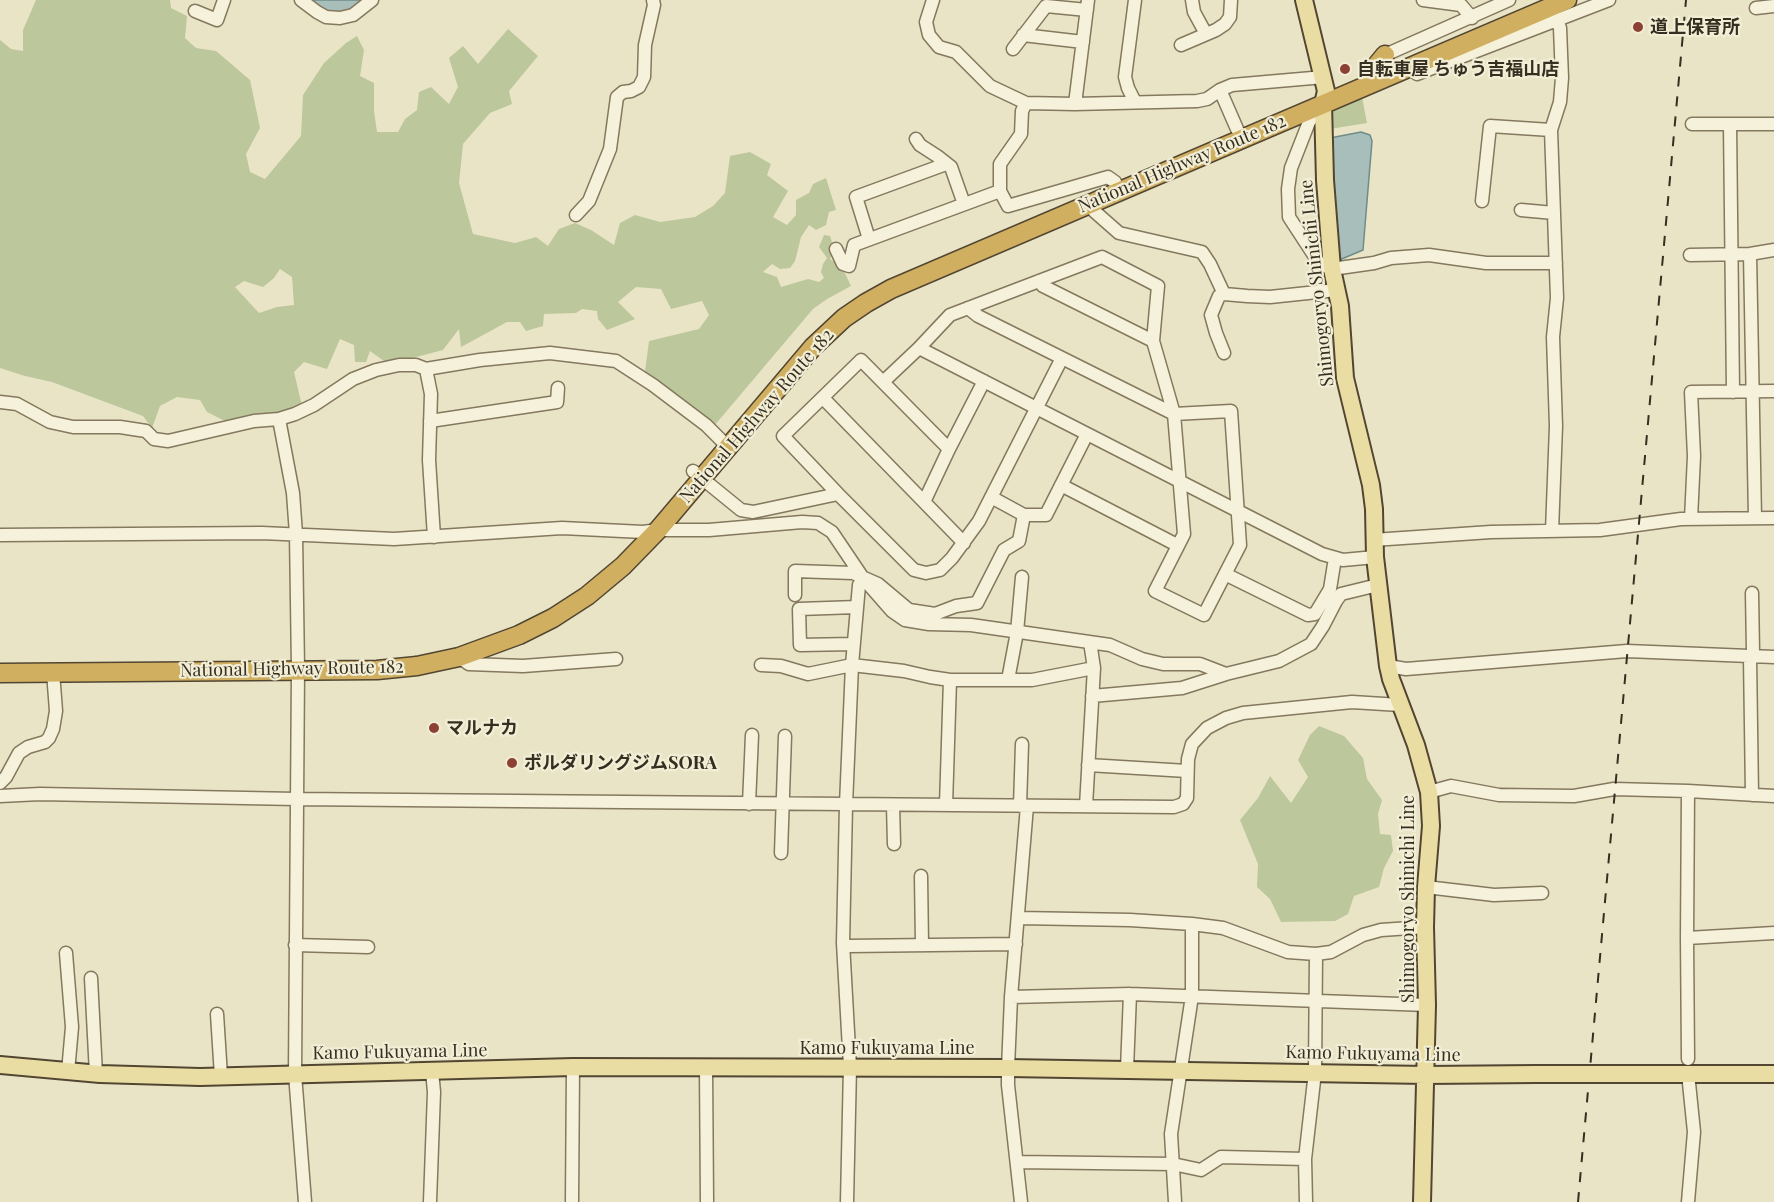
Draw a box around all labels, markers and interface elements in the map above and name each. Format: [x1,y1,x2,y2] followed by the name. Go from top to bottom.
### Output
[1650,16,1740,38] place label: 道上保育所
[1631,20,1645,34] marker: 道上保育所
[1357,58,1559,80] place label: 自転車屋 ちゅう吉福山店
[1338,62,1352,76] marker: 自転車屋 ちゅう吉福山店
[1075,110,1289,218] street label: National Highway Route 182
[1295,178,1339,388] street label: Shimogoryo Shinichi Line
[675,324,839,508] street label: National Highway Route 182
[180,656,404,682] street label: National Highway Route 182
[446,717,518,739] place label: マルナカ
[427,721,441,735] marker: マルナカ
[524,752,717,774] place label: ボルダリングジムSORA
[505,756,519,770] marker: ボルダリングジムSORA
[1397,795,1419,1003] street label: Shimogoryo Shinichi Line
[799,1037,975,1059] street label: Kamo Fukuyama Line
[312,1040,488,1064] street label: Kamo Fukuyama Line
[1285,1042,1461,1066] street label: Kamo Fukuyama Line

